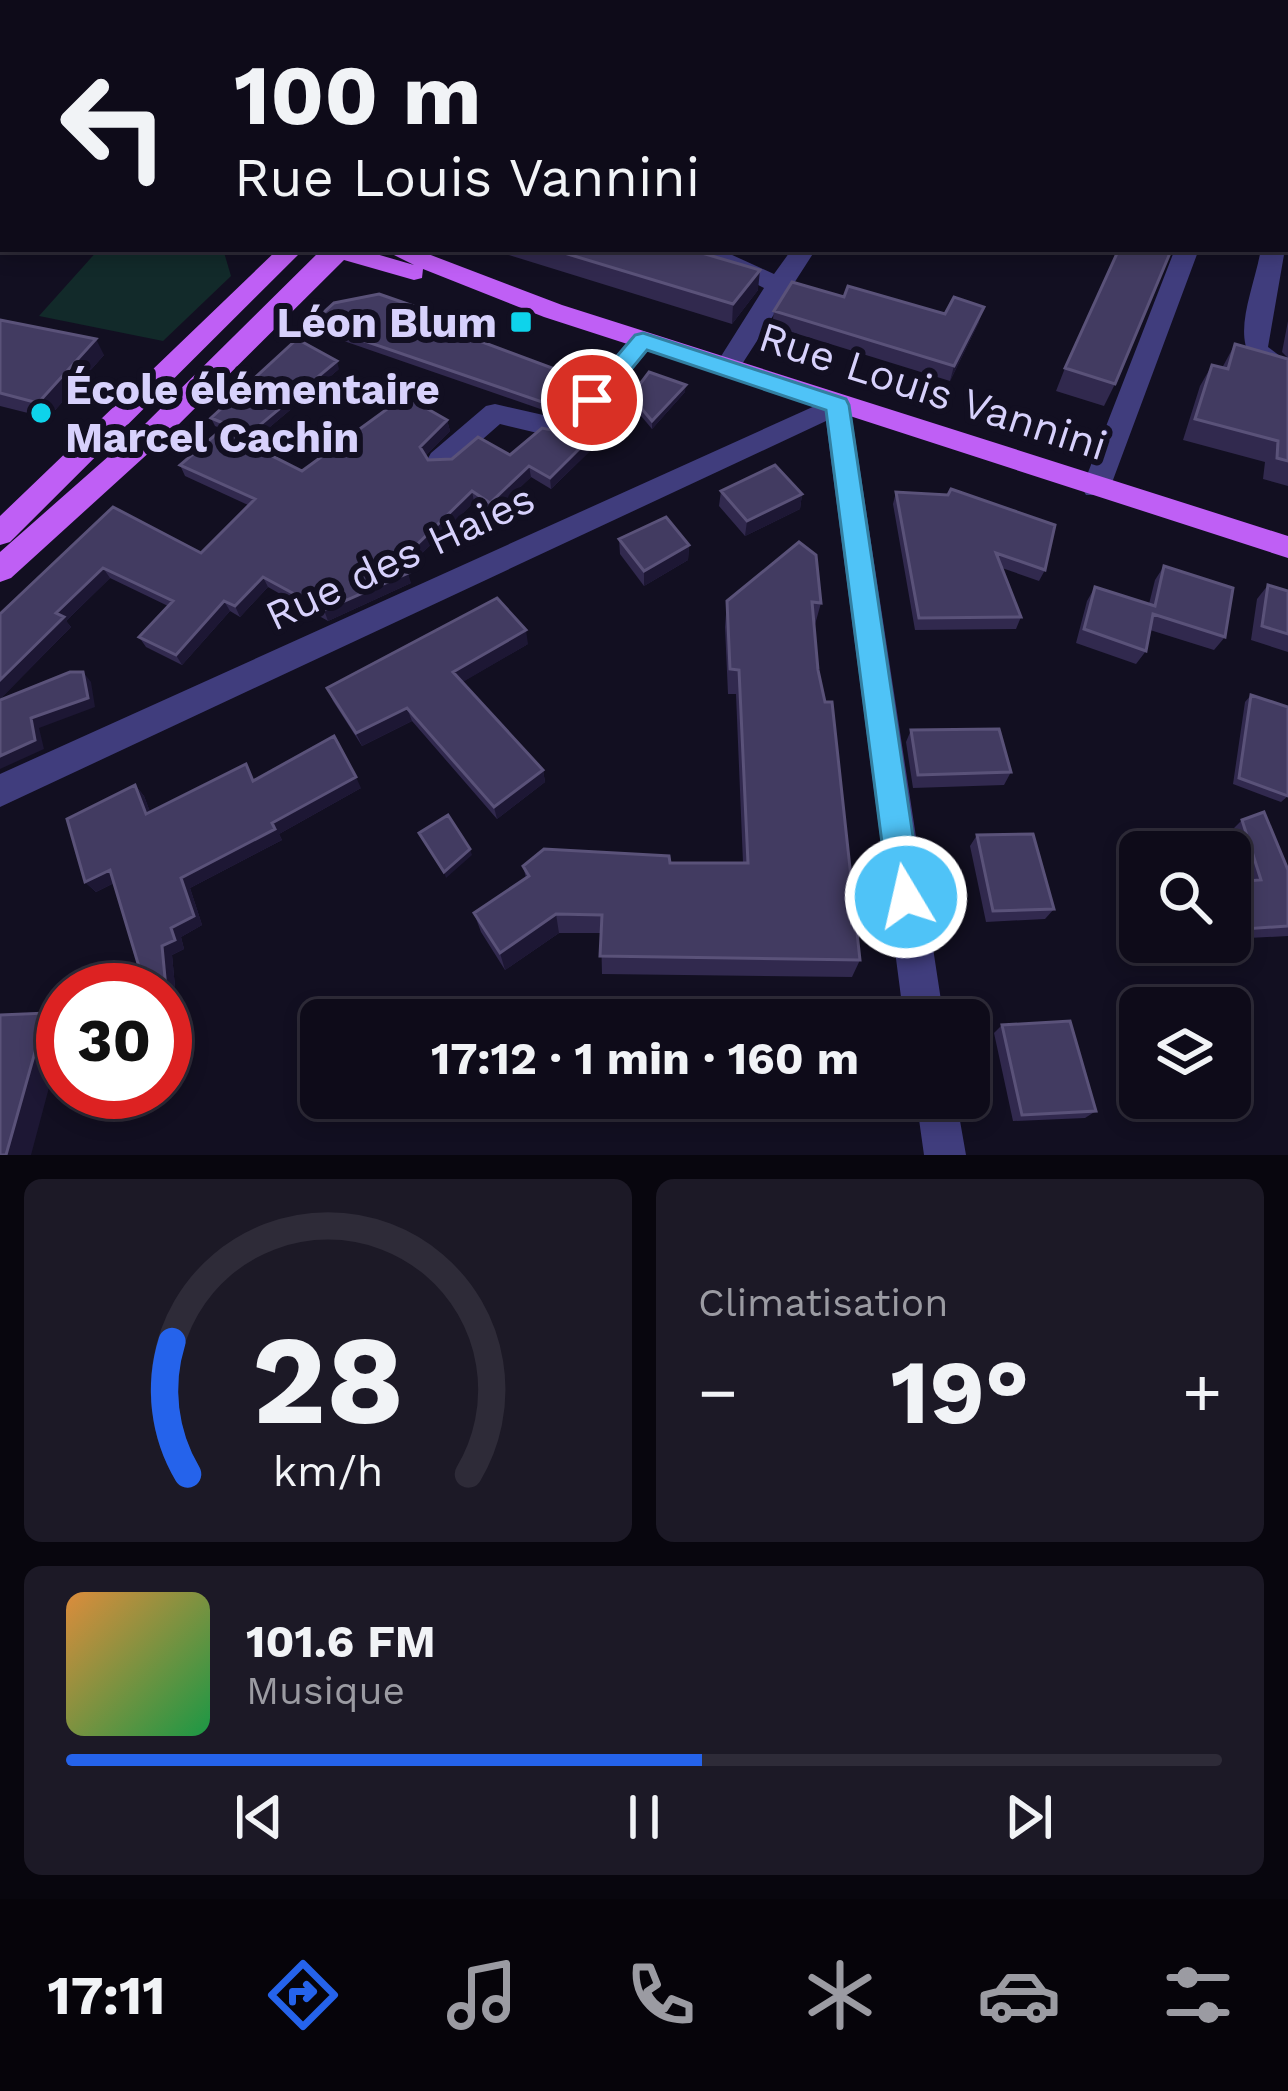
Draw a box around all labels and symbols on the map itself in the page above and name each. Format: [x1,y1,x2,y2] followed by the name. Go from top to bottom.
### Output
[276,298,497,347] place label: Léon Blum
[508,309,534,335] marker: Léon Blum
[753,312,1113,470] street label: Rue Louis Vannini
[541,349,643,451] pin
[65,365,440,462] place label: École élémentaire Marcel Cachin
[28,400,54,426] marker: École élémentaire Marcel Cachin
[258,473,542,641] street label: Rue des Haies
[843,834,969,960] position arrow
[36,963,192,1119] speed limit sign: 30

